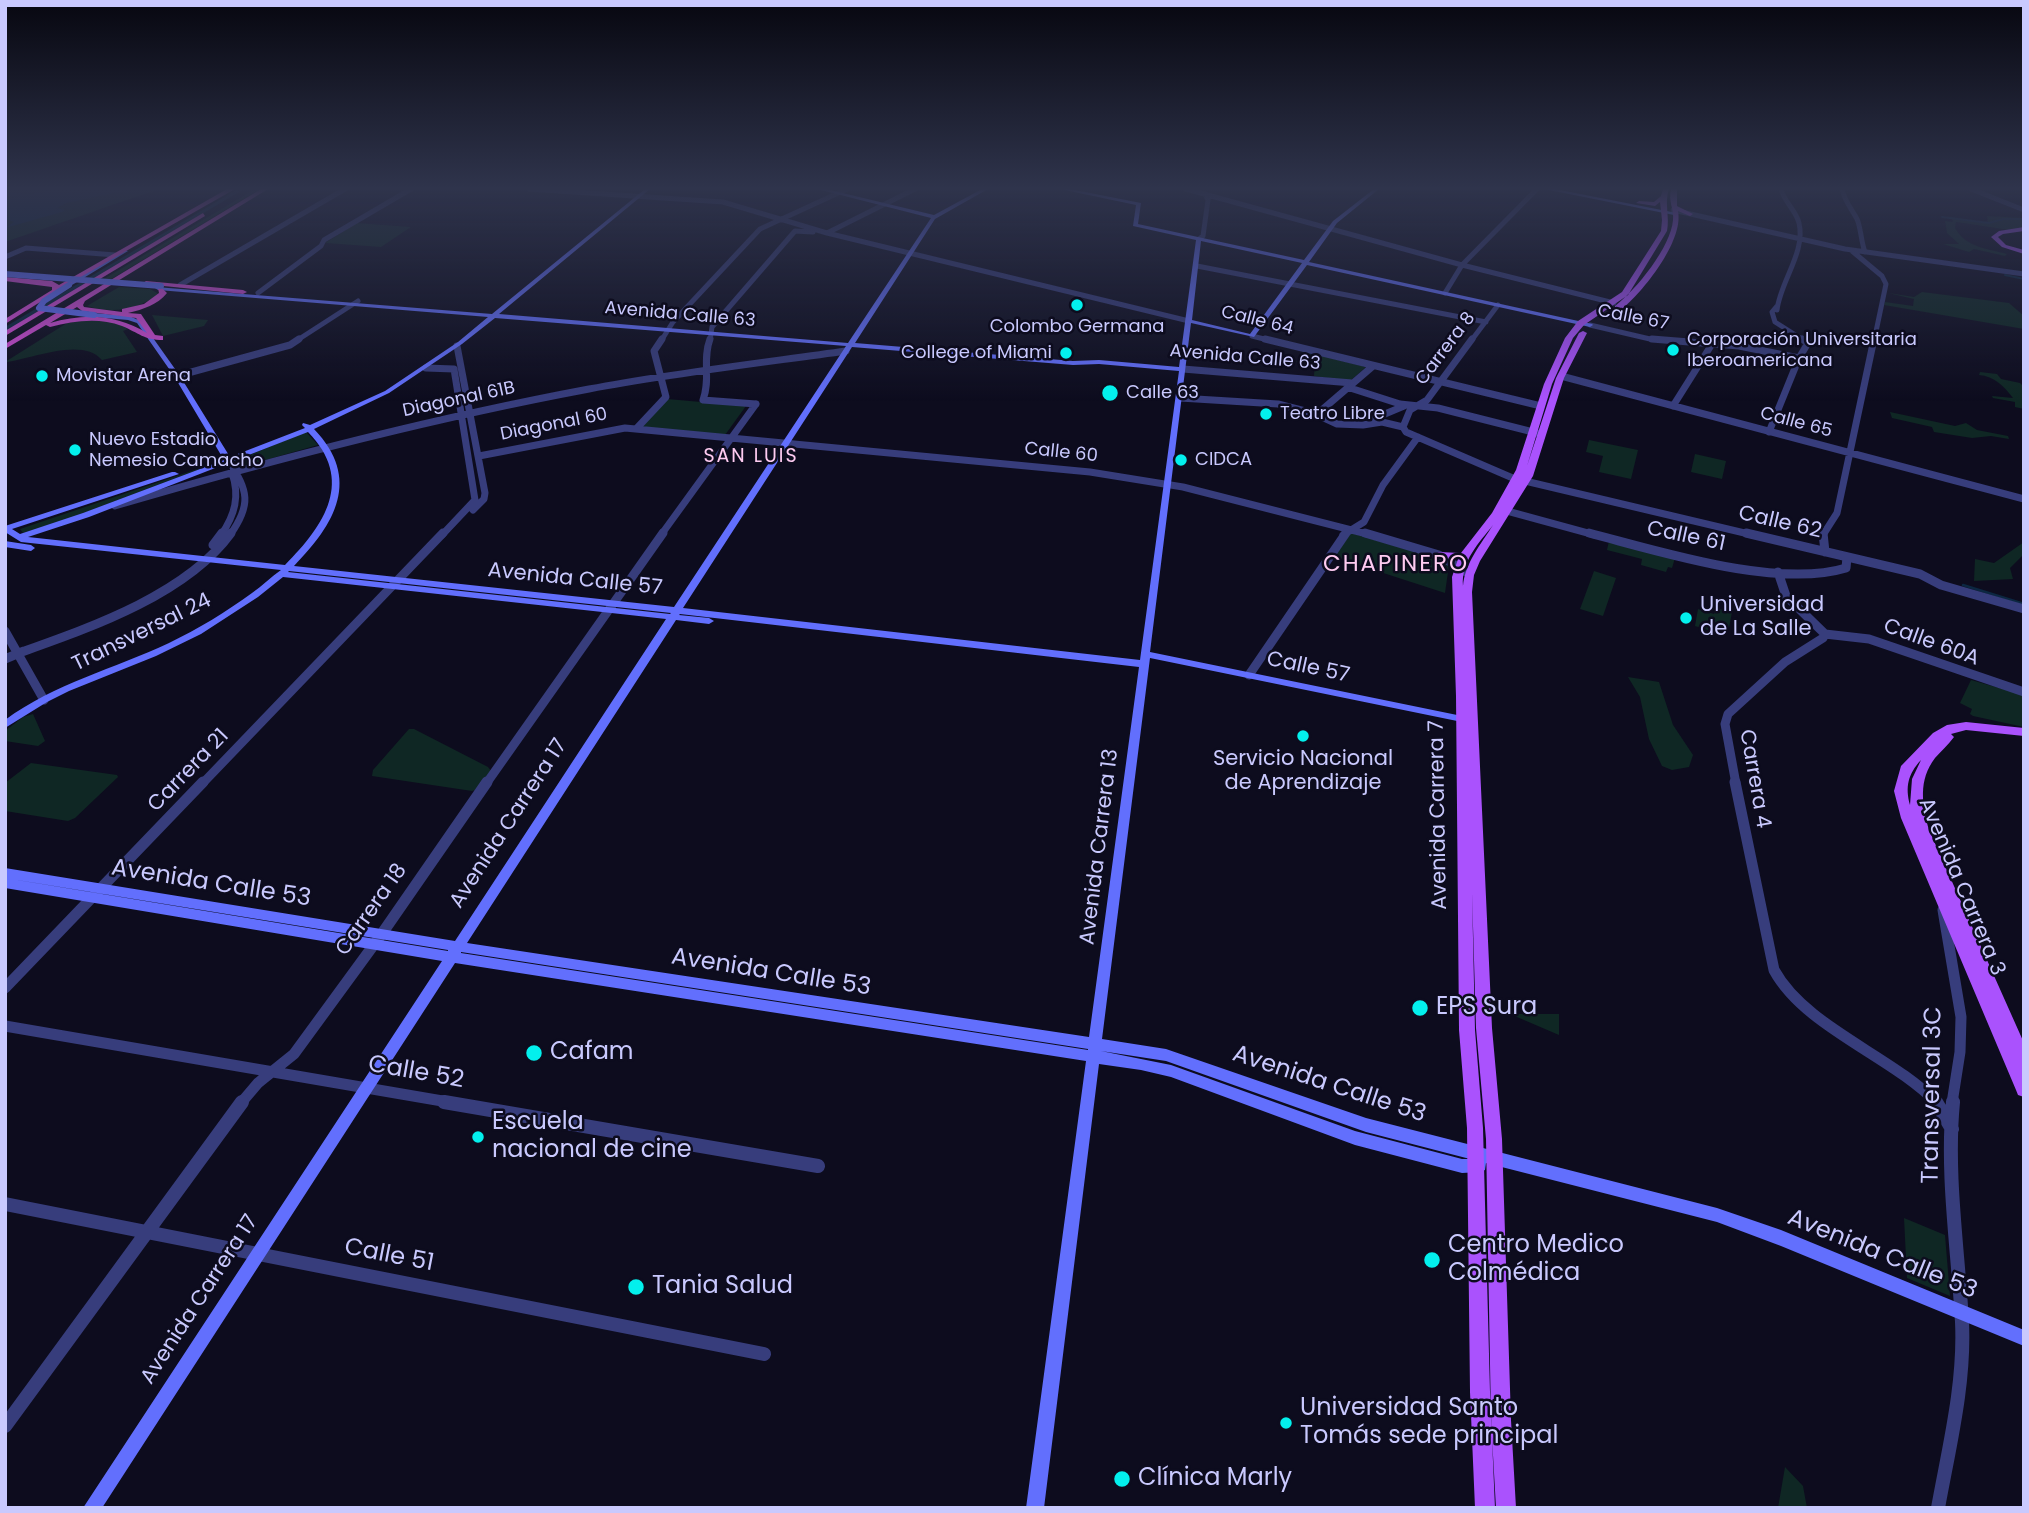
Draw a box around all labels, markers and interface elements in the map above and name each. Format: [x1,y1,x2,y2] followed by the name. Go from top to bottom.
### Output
[1069,297,1085,313] marker: Colombo Germana
[604,298,756,332] street label: Avenida Calle 63
[1596,301,1670,335] street label: Calle 67
[1219,302,1295,340] street label: Calle 64
[1412,308,1480,390] street label: Carrera 8
[990,316,1164,338] place label: Colombo Germana
[1687,329,1917,372] place label: Corporación Universitaria Iberoamericana
[1169,341,1321,375] street label: Avenida Calle 63
[901,342,1052,364] place label: College of Miami
[1665,342,1681,358] marker: Corporación Universitaria Iberoamericana
[1058,345,1074,361] marker: College of Miami
[56,365,191,387] place label: Movistar Arena
[34,368,50,384] marker: Movistar Arena
[401,378,517,422] street label: Diagonal 61B
[1126,382,1199,404] place label: Calle 63
[1100,383,1120,403] marker: Calle 63
[1280,403,1385,425] place label: Teatro Libre
[1758,403,1834,443] street label: Calle 65
[499,404,609,446] street label: Diagonal 60
[1258,406,1274,422] marker: Teatro Libre
[89,429,263,472] place label: Nuevo Estadio Nemesio Camacho
[1023,438,1099,468] street label: Calle 60
[67,442,83,458] marker: Nuevo Estadio Nemesio Camacho
[704,446,798,468] district label: SAN LUIS
[1195,449,1252,471] place label: CIDCA
[1173,452,1189,468] marker: CIDCA
[1736,501,1824,545] street label: Calle 62
[1645,516,1727,558] street label: Calle 61
[1324,551,1468,579] district label: CHAPINERO
[486,558,664,602] street label: Avenida Calle 57
[68,588,216,678] street label: Transversal 24
[1700,593,1824,643] place label: Universidad de La Salle
[1678,610,1694,626] marker: Universidad de La Salle
[1880,614,1982,672] street label: Calle 60A
[1264,647,1352,689] street label: Calle 57
[1425,720,1453,910] street label: Avenida Carrera 7
[143,724,235,818] street label: Carrera 21
[1295,728,1311,744] marker: Servicio Nacional de Aprendizaje
[1733,728,1775,830] street label: Carrera 4
[445,735,573,913] street label: Avenida Carrera 17
[1213,747,1393,797] place label: Servicio Nacional de Aprendizaje
[1075,748,1125,946] street label: Avenida Carrera 13
[1912,794,2010,980] street label: Avenida Carrera 3
[109,854,313,914] street label: Avenida Calle 53
[331,859,413,961] street label: Carrera 18
[669,943,873,1003] street label: Avenida Calle 53
[1436,994,1537,1022] place label: EPS Sura
[1410,998,1430,1018] marker: EPS Sura
[1917,1006,1949,1184] street label: Transversal 3C
[550,1039,634,1067] place label: Cafam
[1229,1040,1429,1130] street label: Avenida Calle 53
[524,1043,544,1063] marker: Cafam
[366,1050,466,1096] street label: Calle 52
[492,1109,692,1165] place label: Escuela nacional de cine
[470,1129,486,1145] marker: Escuela nacional de cine
[1783,1204,1981,1306] street label: Avenida Calle 53
[136,1211,264,1389] street label: Avenida Carrera 17
[1448,1232,1624,1288] place label: Centro Medico Colmédica
[342,1233,436,1279] street label: Calle 51
[1422,1250,1442,1270] marker: Centro Medico Colmédica
[652,1273,793,1301] place label: Tania Salud
[626,1277,646,1297] marker: Tania Salud
[1300,1395,1558,1451] place label: Universidad Santo Tomás sede principal
[1278,1415,1294,1431] marker: Universidad Santo Tomás sede principal
[1138,1465,1292,1493] place label: Clínica Marly
[1112,1469,1132,1489] marker: Clínica Marly

